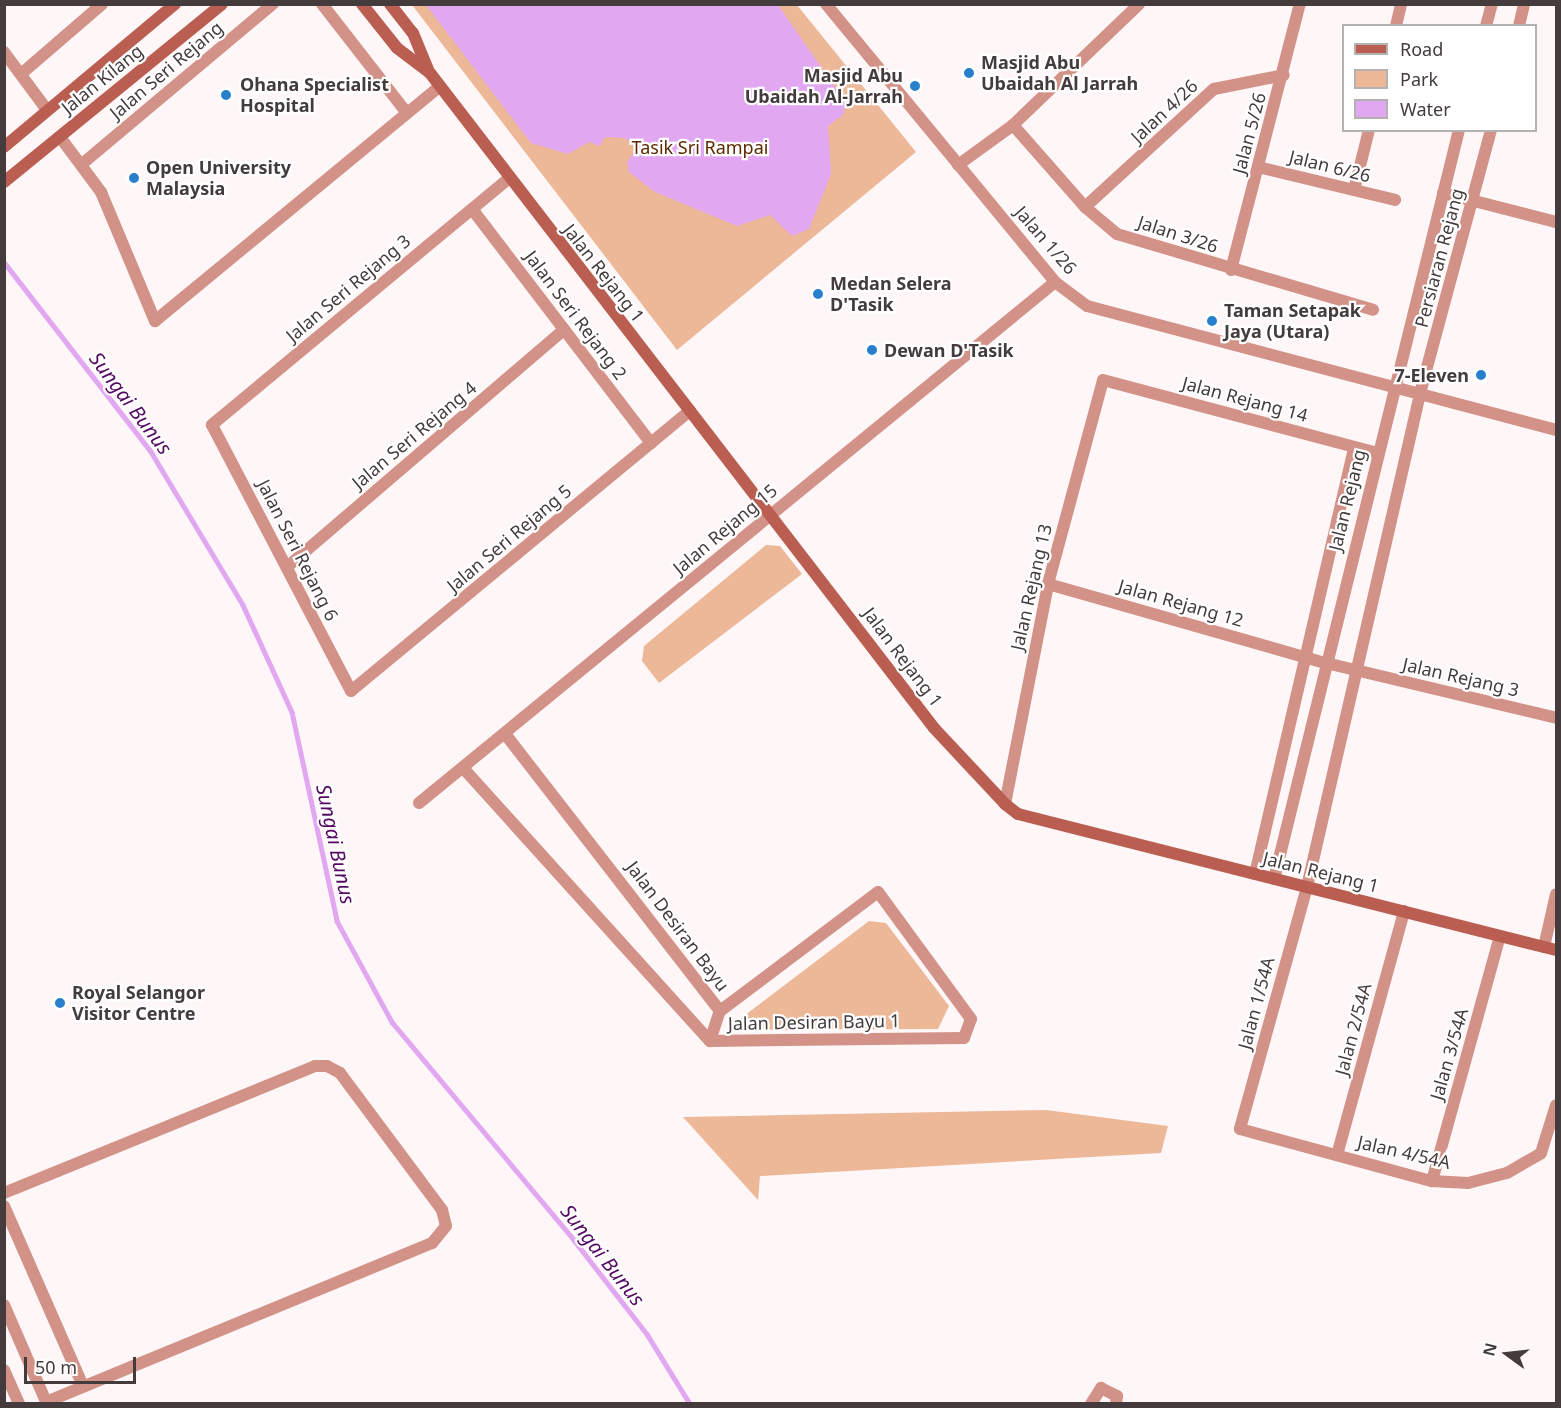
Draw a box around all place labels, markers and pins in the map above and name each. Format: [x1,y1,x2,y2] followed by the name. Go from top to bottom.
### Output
[981,52,1138,94] place label: Masjid Abu Ubaidah Al Jarrah
[745,65,903,107] place label: Masjid Abu Ubaidah Al-Jarrah
[962,66,976,80] marker: Masjid Abu Ubaidah Al Jarrah
[240,74,389,116] place label: Ohana Specialist Hospital
[908,79,922,93] marker: Masjid Abu Ubaidah Al-Jarrah
[217,86,235,104] marker: Ohana Specialist Hospital
[146,157,291,200] place label: Open University Malaysia
[127,171,141,185] marker: Open University Malaysia
[830,273,951,316] place label: Medan Selera D'Tasik
[811,287,825,301] marker: Medan Selera D'Tasik
[1224,300,1361,342] place label: Taman Setapak Jaya (Utara)
[1205,314,1219,328] marker: Taman Setapak Jaya (Utara)
[884,339,1014,361] place label: Dewan D'Tasik
[865,343,879,357] marker: Dewan D'Tasik
[1394,364,1469,386] place label: 7-Eleven
[1474,368,1488,382] marker: 7-Eleven
[72,982,205,1024] place label: Royal Selangor Visitor Centre
[53,996,67,1010] marker: Royal Selangor Visitor Centre

